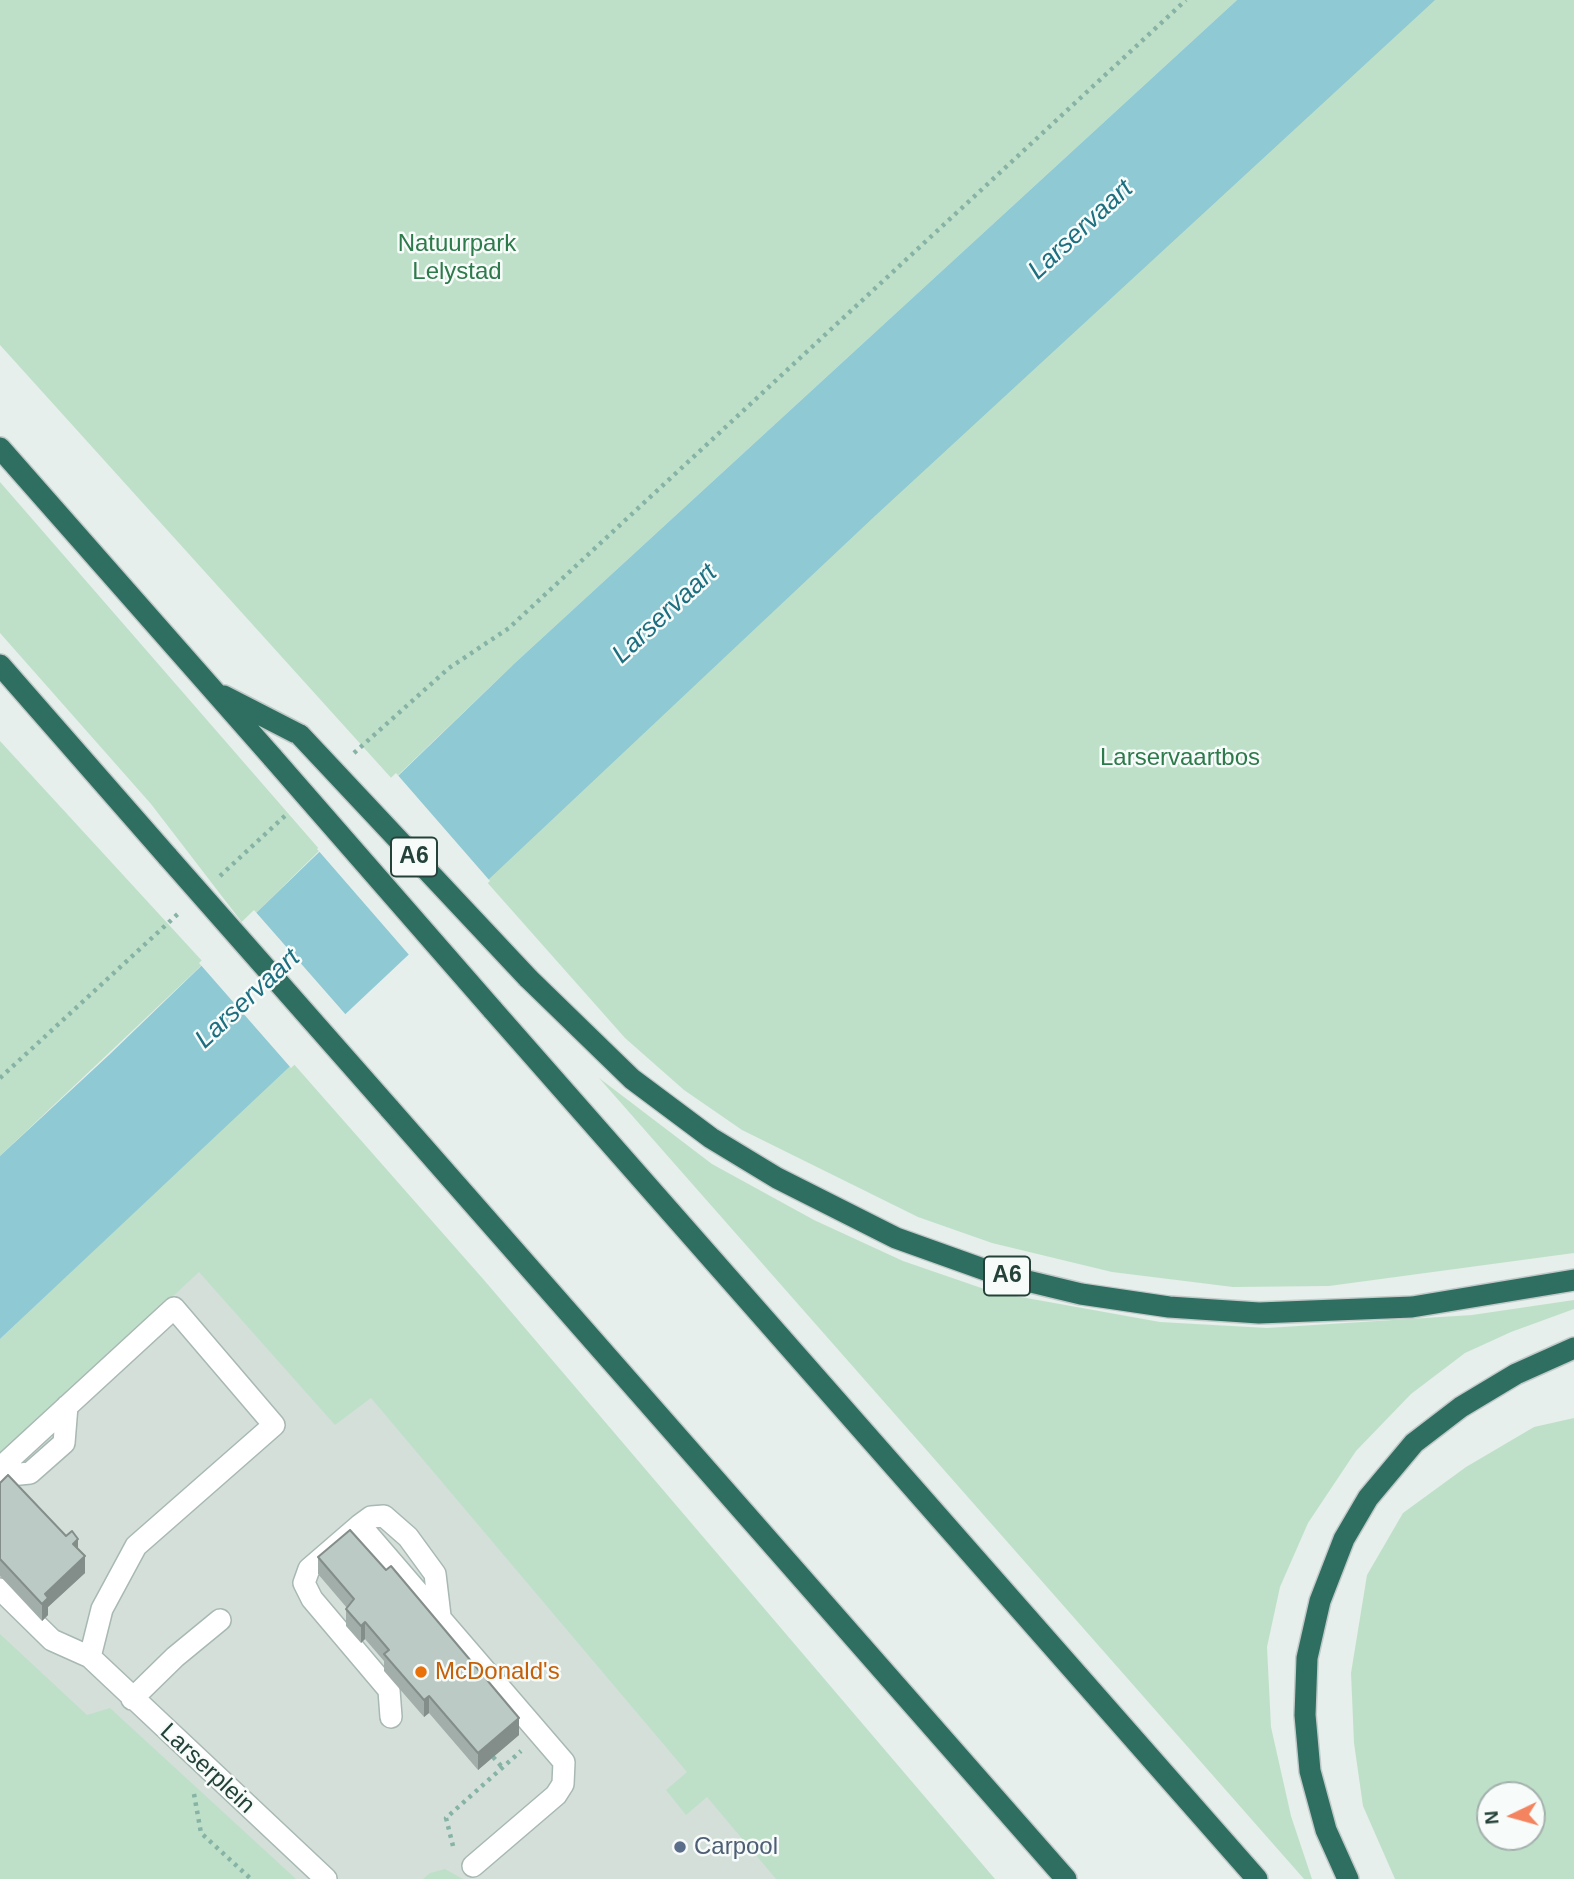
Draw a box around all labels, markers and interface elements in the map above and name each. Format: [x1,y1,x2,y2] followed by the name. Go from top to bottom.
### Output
[1022,174,1140,286] water label: Larservaart
[398,230,516,286] park label: Natuurpark Lelystad
[606,558,724,670] water label: Larservaart
[1100,744,1260,772] park label: Larservaartbos
[391,838,437,876] road number: A6
[189,943,307,1055] water label: Larservaart
[984,1256,1030,1296] road number: A6
[435,1658,560,1686] place label: McDonald's
[413,1664,429,1680] marker: McDonald's
[154,1718,260,1820] street label: Larserplein
[1476,1781,1546,1851] north arrow
[1481,1810,1503,1825] text: N
[694,1833,778,1861] place label: Carpool
[672,1839,688,1855] marker: Carpool

